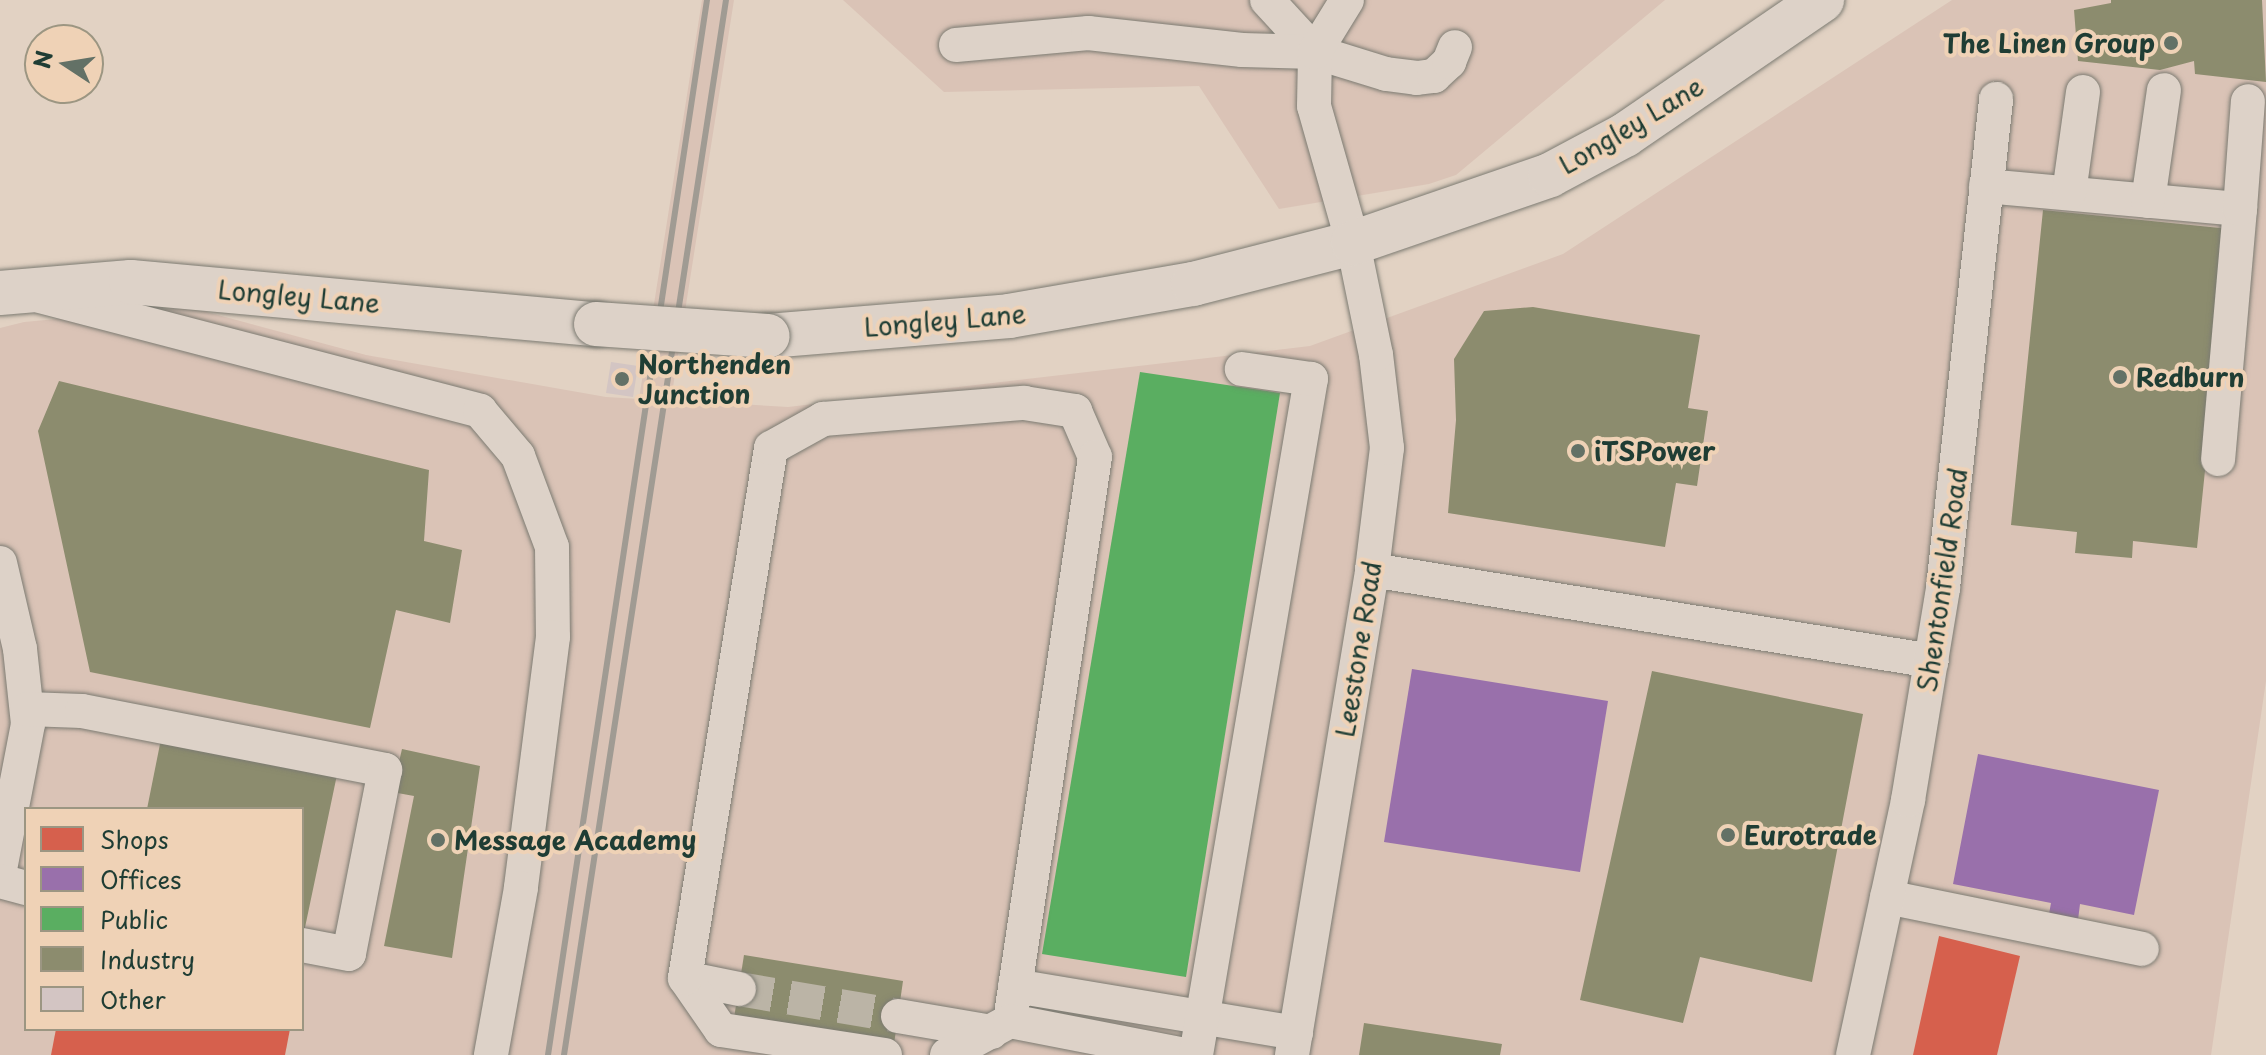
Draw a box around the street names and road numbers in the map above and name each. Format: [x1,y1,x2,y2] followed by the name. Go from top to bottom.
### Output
[1552,69,1710,181] street label: Longley Lane
[216,273,382,319] street label: Longley Lane
[862,297,1028,343] street label: Longley Lane
[1911,465,1973,695] street label: Shentonfield Road
[1329,558,1387,740] street label: Leestone Road

